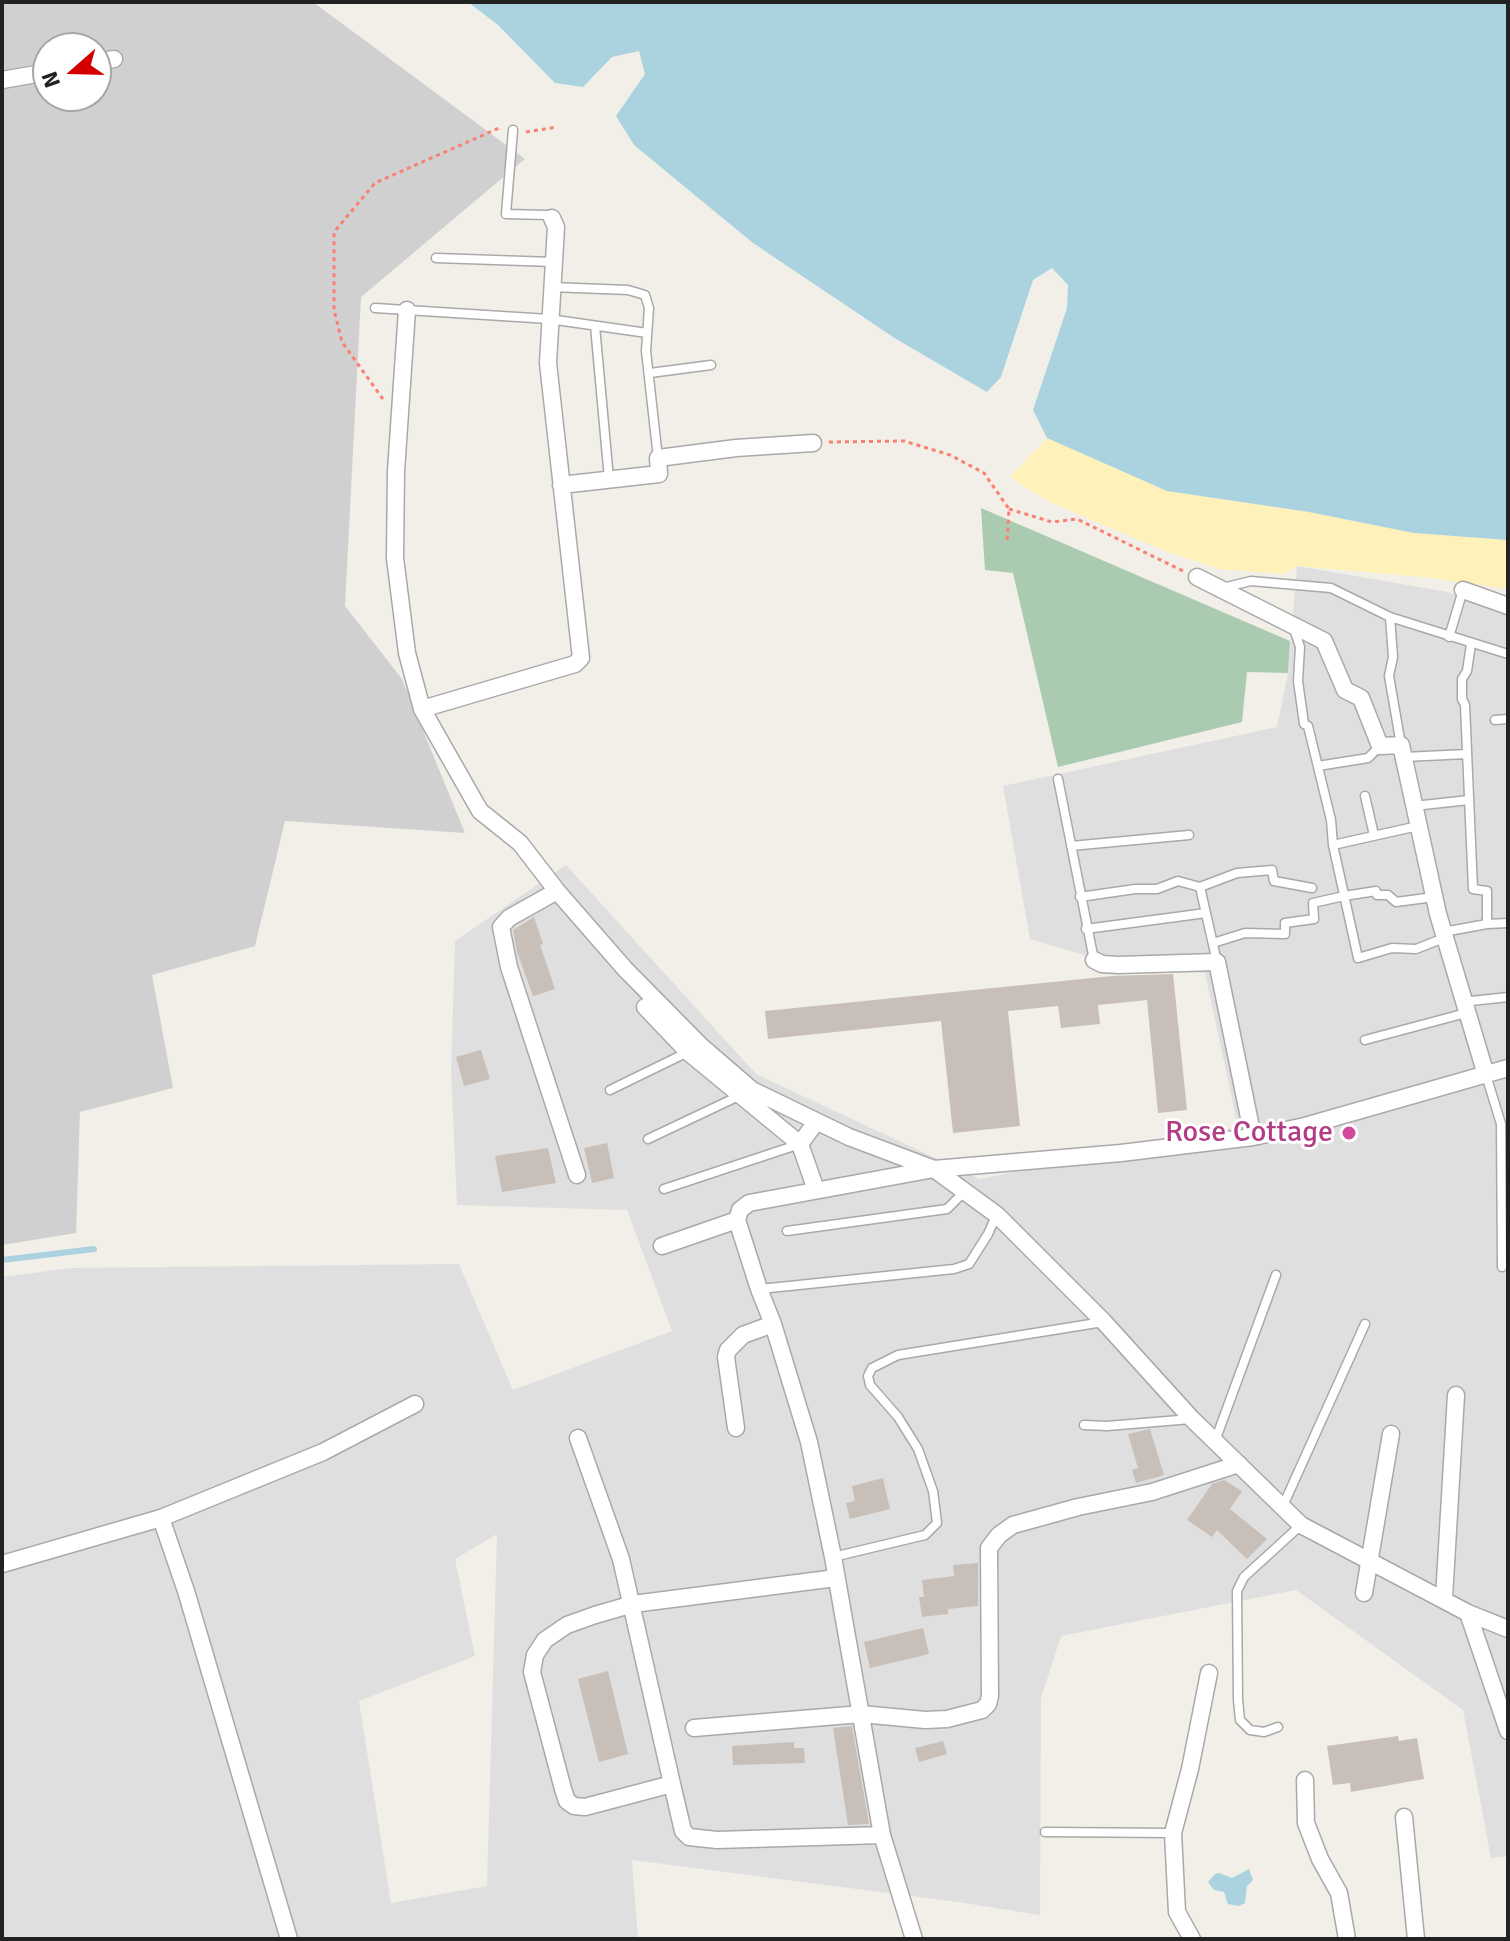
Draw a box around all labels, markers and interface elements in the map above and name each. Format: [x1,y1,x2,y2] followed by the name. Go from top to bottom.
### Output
[32,32,112,112] north arrow
[36,68,66,92] text: N
[1165,1115,1333,1151] place label: Rose Cottage
[1340,1124,1358,1142] marker: Rose Cottage

